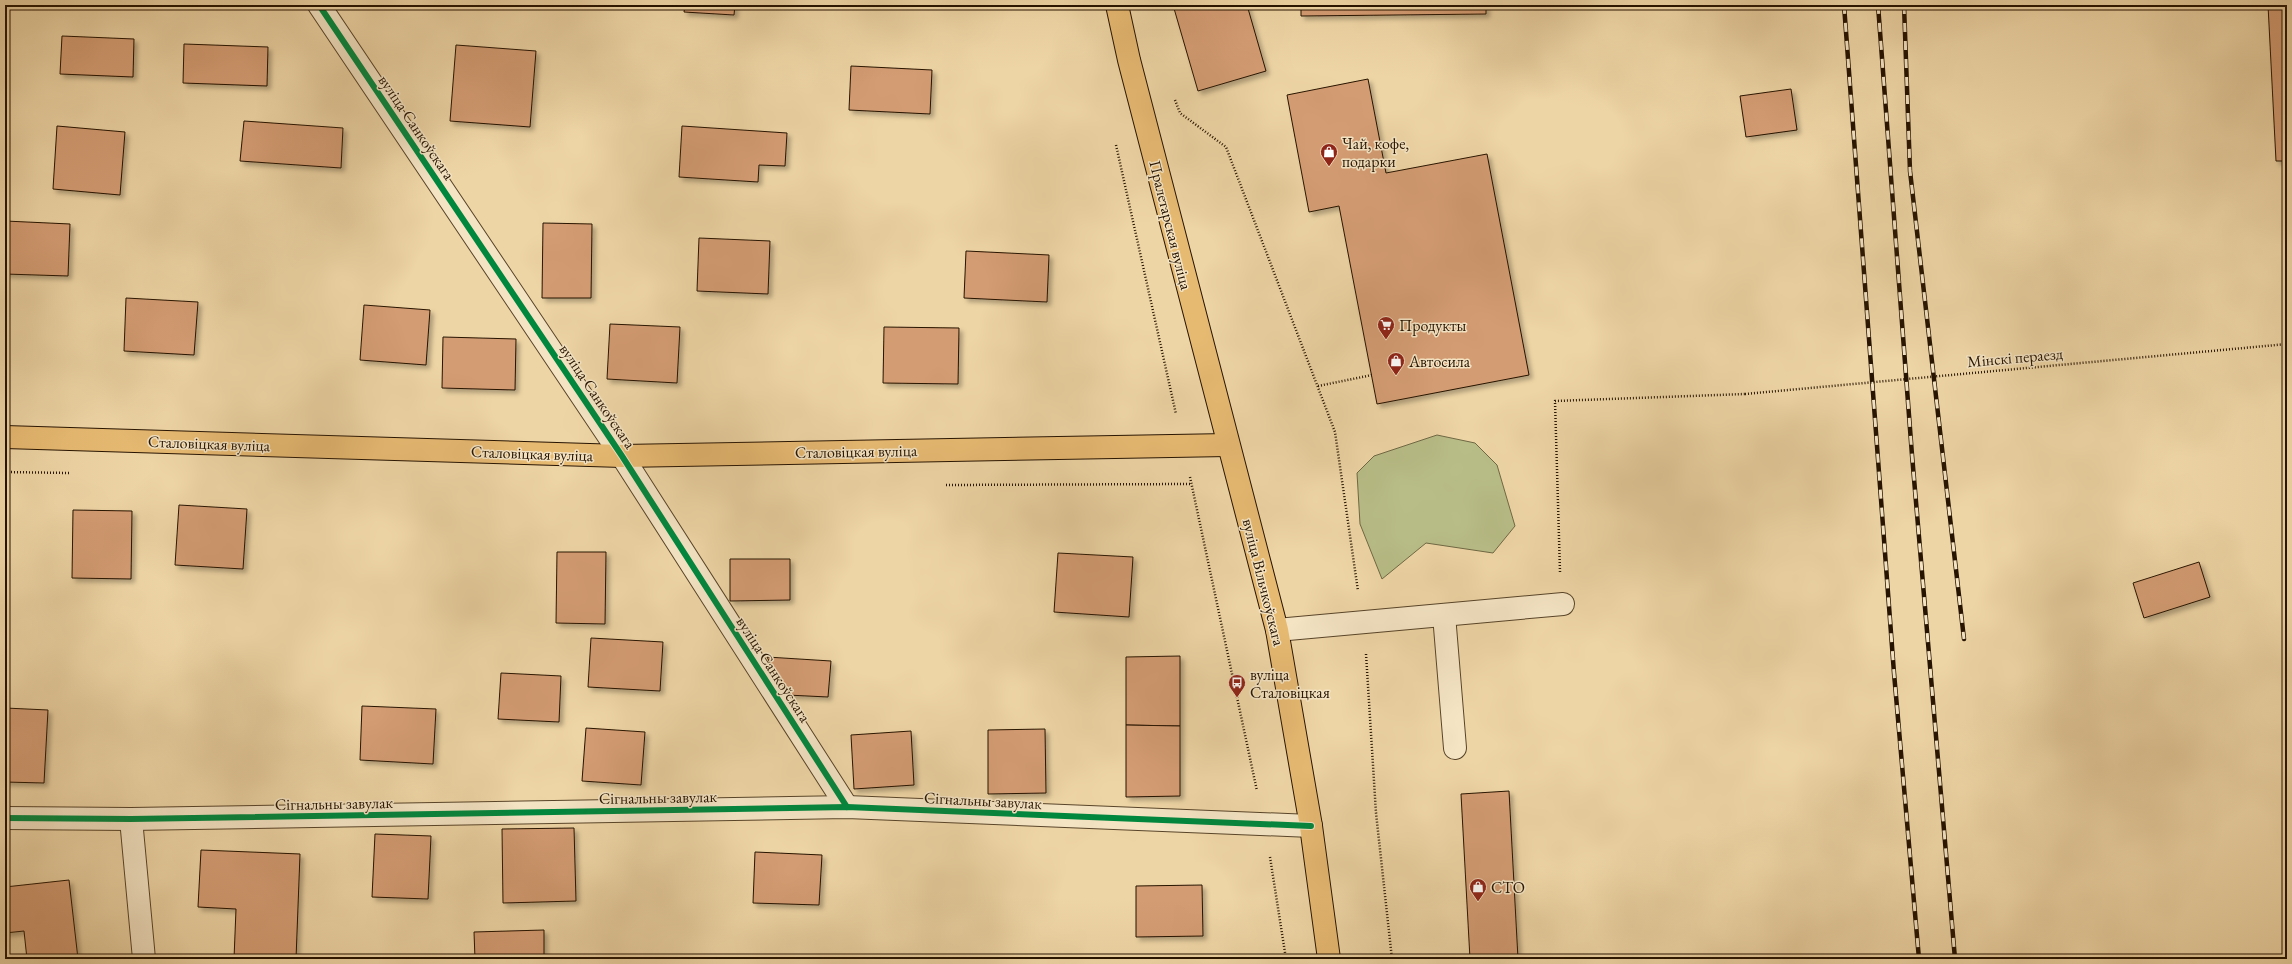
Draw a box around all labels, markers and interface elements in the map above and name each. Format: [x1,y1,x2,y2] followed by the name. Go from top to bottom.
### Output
[374,71,460,184] street label: вуліца Санкоўскага
[1342,133,1409,172] place label: Чай, кофе, подарки
[1319,142,1339,167] shop icon: Чай, кофе, подарки
[1144,158,1197,293] street label: Пралетарская вуліца
[1376,315,1396,340] supermarket icon: Продукты
[1399,315,1467,336] place label: Продукты
[555,340,641,453] street label: вуліца Санкоўскага
[1966,343,2064,372] street label: Мінскі пераезд
[1386,351,1406,376] shop icon: Автосила
[1408,351,1471,372] place label: Автосила
[147,431,271,456] street label: Сталовіцкая вуліца
[795,440,918,463] street label: Сталовіцкая вуліца
[470,441,594,466] street label: Сталовіцкая вуліца
[1238,516,1290,648] street label: вуліца Вільчкоўскага
[731,612,816,727] street label: вуліца Санкоўскага
[1250,664,1330,703] place label: вуліца Сталовіцкая
[1227,673,1247,698] bus stop icon: вуліца Сталовіцкая
[599,786,718,809] street label: Сігнальны завулак
[923,787,1043,814] street label: Сігнальны завулак
[275,792,394,815] street label: Сігнальны завулак
[1468,877,1488,902] shop icon: СТО
[1491,877,1525,898] place label: СТО

